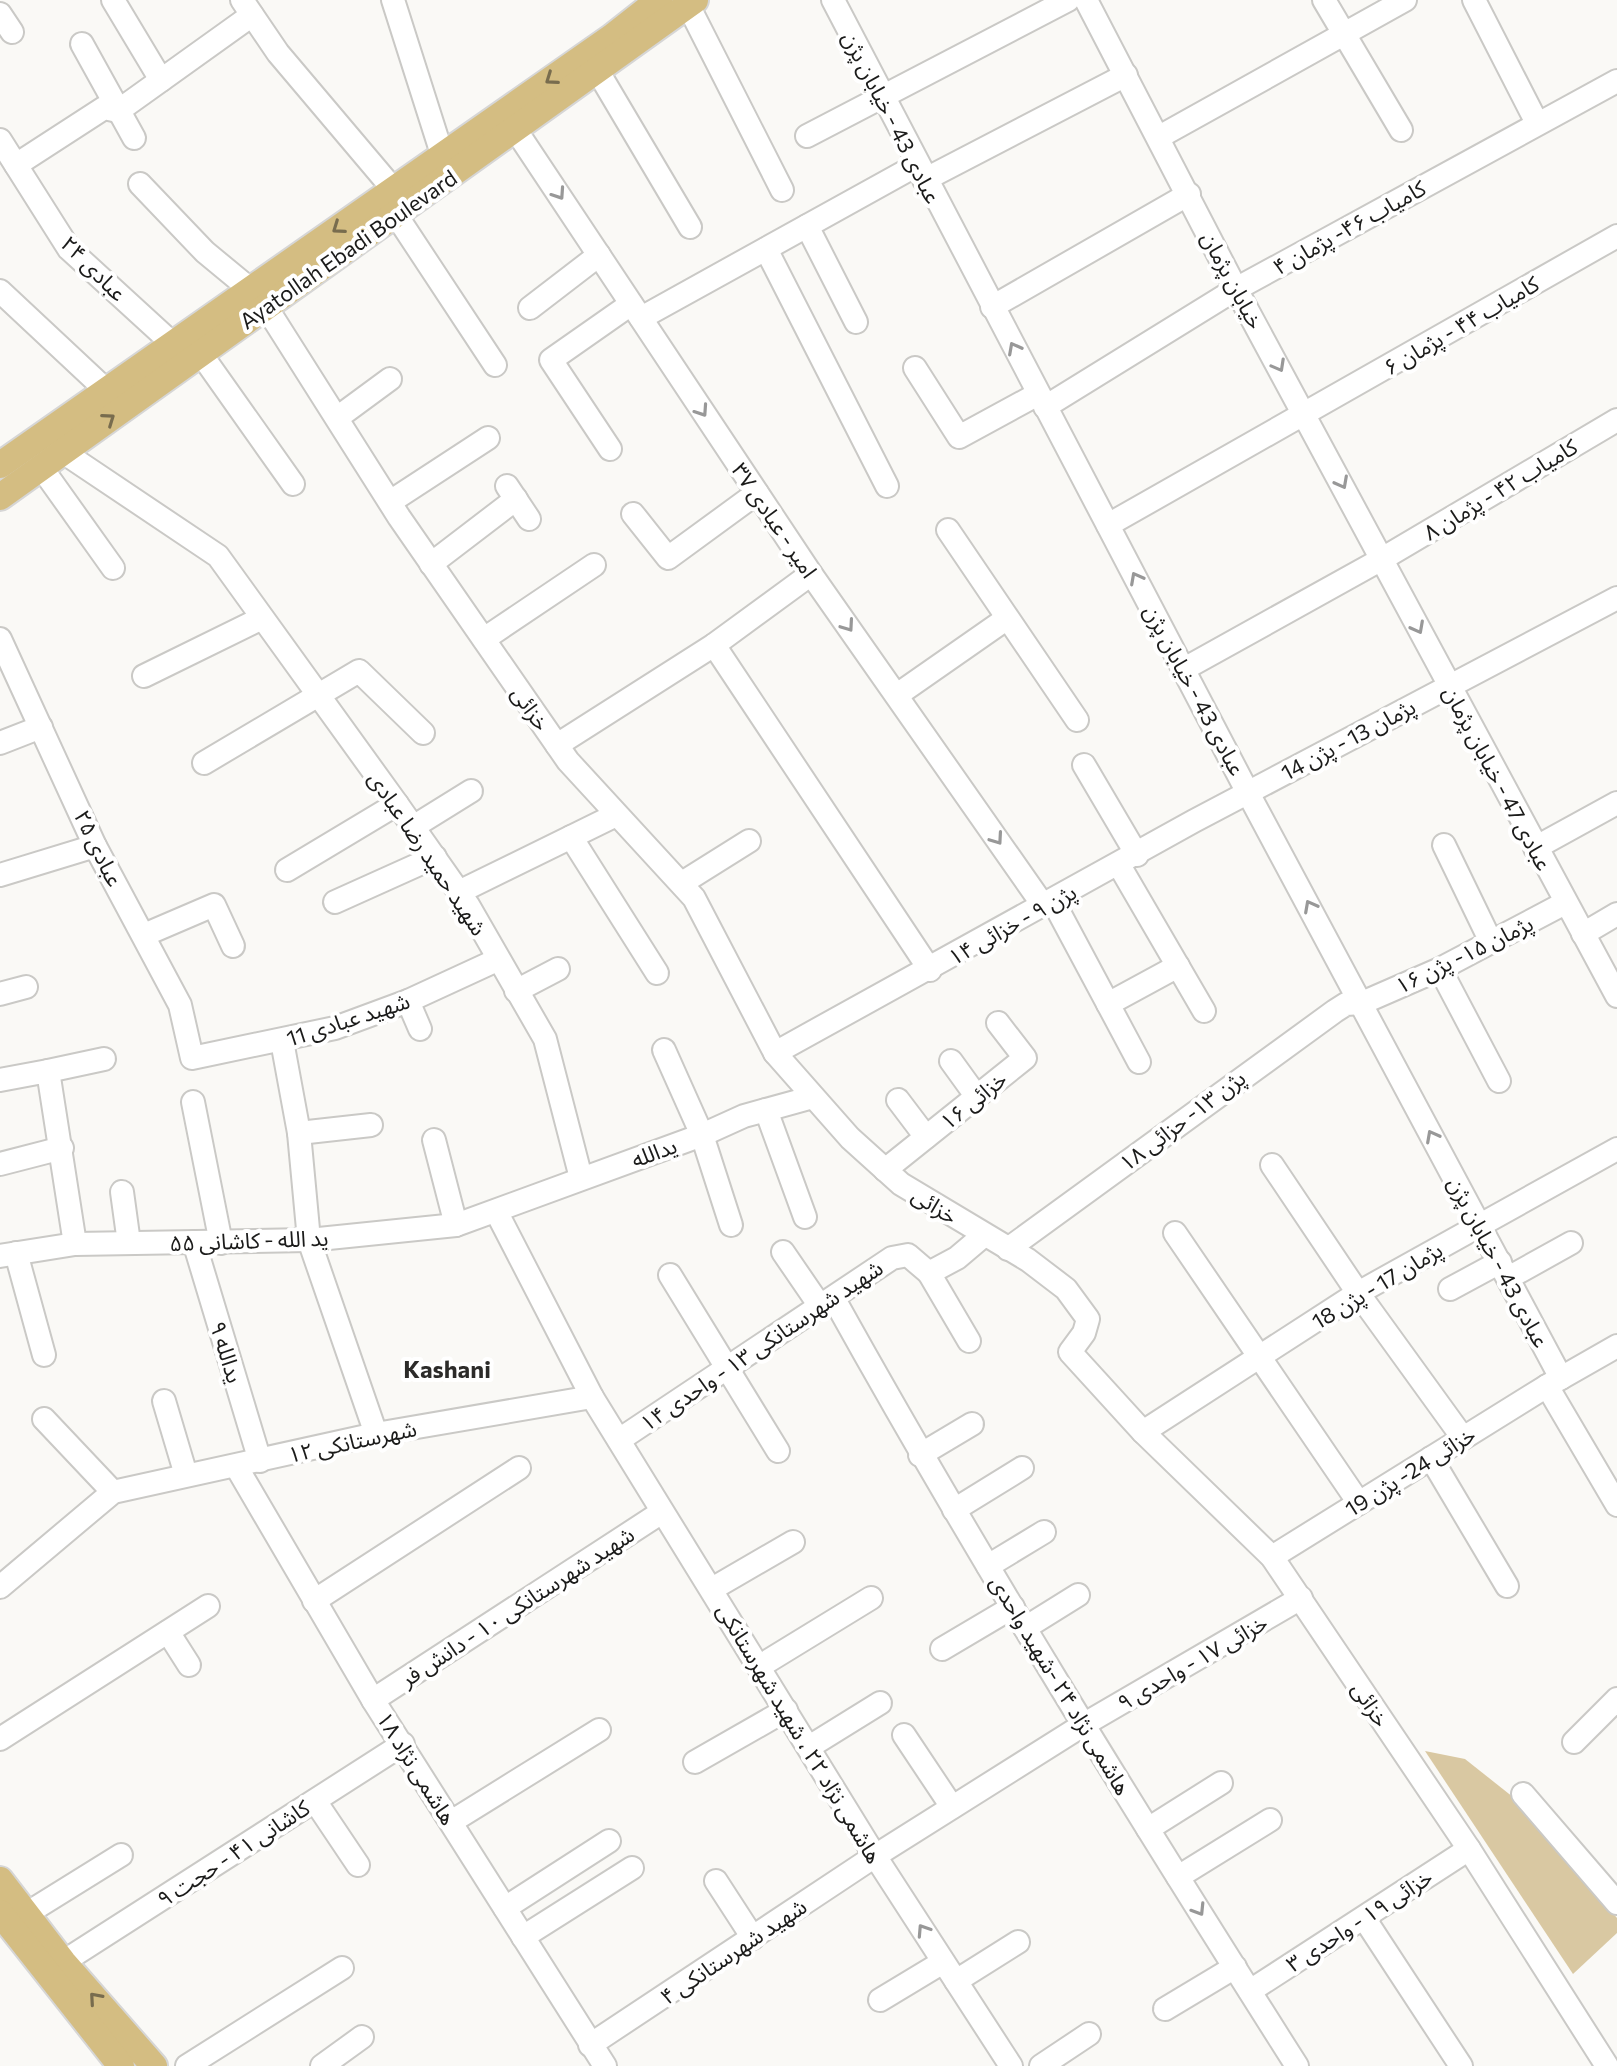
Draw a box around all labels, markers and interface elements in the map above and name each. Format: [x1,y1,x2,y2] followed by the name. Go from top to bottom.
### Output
[835,26,947,209] street label: عبادی 43 - خیابان پژن
[545,69,559,84] one-way arrow
[234,164,462,334] street label: Ayatollah Ebadi Boulevard
[1268,173,1432,282] street label: کامیاب ۴۶- پژمان ۴
[549,185,564,200] one-way arrow
[332,218,346,233] one-way arrow
[1194,227,1270,334] street label: خیابان پژمان
[56,230,132,306] street label: عبادی ۲۴
[1379,269,1545,382] street label: کامیاب ۴۴ - پژمان ۶
[1008,342,1023,356] one-way arrow
[1269,357,1285,372] one-way arrow
[693,402,708,416] one-way arrow
[101,414,115,429] one-way arrow
[1418,432,1584,547] street label: کامیاب ۴۲ - پژمان ۸
[727,457,823,583] street label: امیر - عبادی ۳۷
[1332,475,1347,489] one-way arrow
[1130,571,1145,586] one-way arrow
[1137,600,1251,781] street label: عبادی 43 - خیابان پژن
[838,617,853,632] one-way arrow
[1409,620,1424,634] one-way arrow
[506,680,556,736] street label: خزائی
[1436,681,1558,876] street label: عبادی 47 - خیابان پژمان
[1276,692,1421,788] street label: پژمان 13 - پژن 14
[362,766,493,941] street label: شهید حمید رضا عبادی
[69,805,129,891] street label: عبادی ۲۵
[987,830,1002,844] one-way arrow
[943,878,1082,972] street label: پژن ۹ - خزائی ۱۴
[1304,900,1319,915] one-way arrow
[1391,909,1538,1001] street label: پژمان ۱۵- پژن ۱۶
[283,986,413,1052] street label: شهید عبادی 11
[1114,1064,1252,1178] street label: پژن ۱۳- حزائی ۱۸
[934,1065,1012,1135] street label: خزائی ۱۶
[1427,1129,1442,1144] one-way arrow
[628,1131,680,1173] street label: یدالله
[1441,1172,1555,1353] street label: عبادی 43 - خیابان پژن
[907,1181,963,1229] street label: خزائی
[169,1224,329,1256] street label: ید الله - کاشانی ۵۵
[1307,1235,1448,1336] street label: پژمان 17 - پژن 18
[634,1254,888,1436] street label: شهید شهرستانکی ۱۳ - واحدی ۱۴
[205,1318,249,1386] street label: یدالله ۹
[403,1354,491,1383] district label: Kashani
[285,1414,419,1468] street label: شهرستانکی ۱۲
[1340,1420,1481,1524] street label: خزائی 24- پژن 19
[394,1520,639,1692] street label: شهید شهرستانکی ۱۰ - دانش فر
[985,1570,1137,1800] street label: هاشمی نژاد ۲۴ -شهید واحدی
[712,1598,888,1868] street label: هاشمی نژاد ۲۲ ، شهید شهرستانکی
[1112,1608,1272,1716] street label: خزائی ۱۷ - واحدی ۹
[1346,1676,1396,1732] street label: خزائی
[371,1706,463,1830] street label: هاشمی نژاد ۱۸
[152,1793,315,1912] street label: کاشانی ۴۱ - حجت ۹
[1281,1863,1437,1977] street label: خزائی ۱۹ - واحدی ۳
[655,1892,811,2010] street label: شهید شهرستانکی ۴
[1189,1901,1204,1915] one-way arrow
[917,1925,932,1939] one-way arrow
[90,1993,105,2008] one-way arrow

